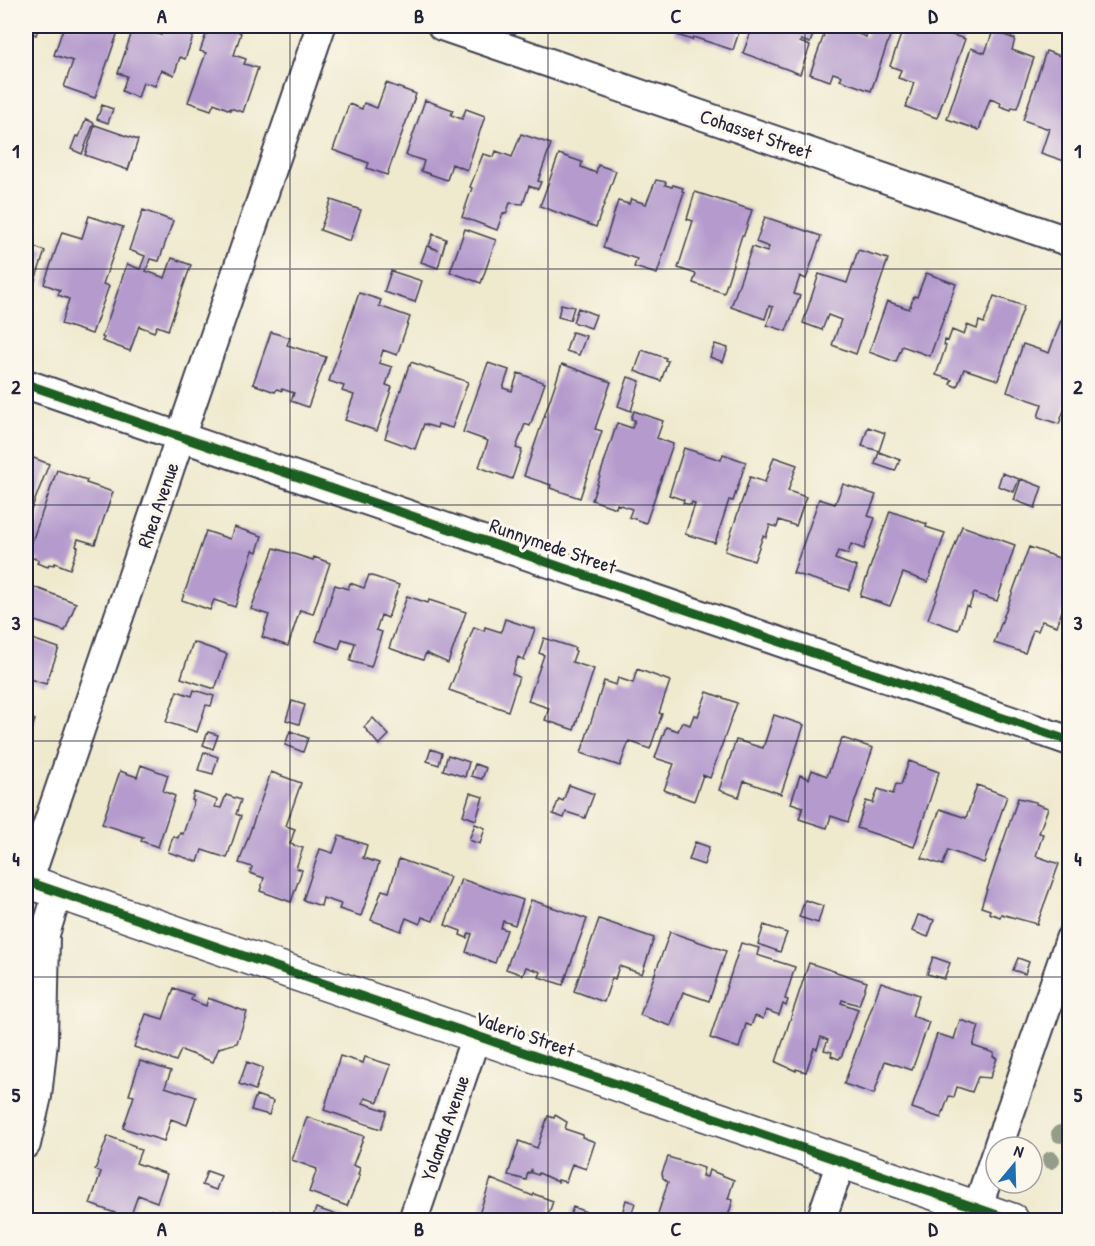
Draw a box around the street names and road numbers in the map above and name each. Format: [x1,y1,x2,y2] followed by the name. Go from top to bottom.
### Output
[697,102,817,166] street label: Cohasset Street
[130,459,185,551] street label: Rhea Avenue
[486,511,621,580] street label: Runnymede Street
[472,1004,580,1064] street label: Valerio Street
[414,1071,475,1184] street label: Yolanda Avenue

